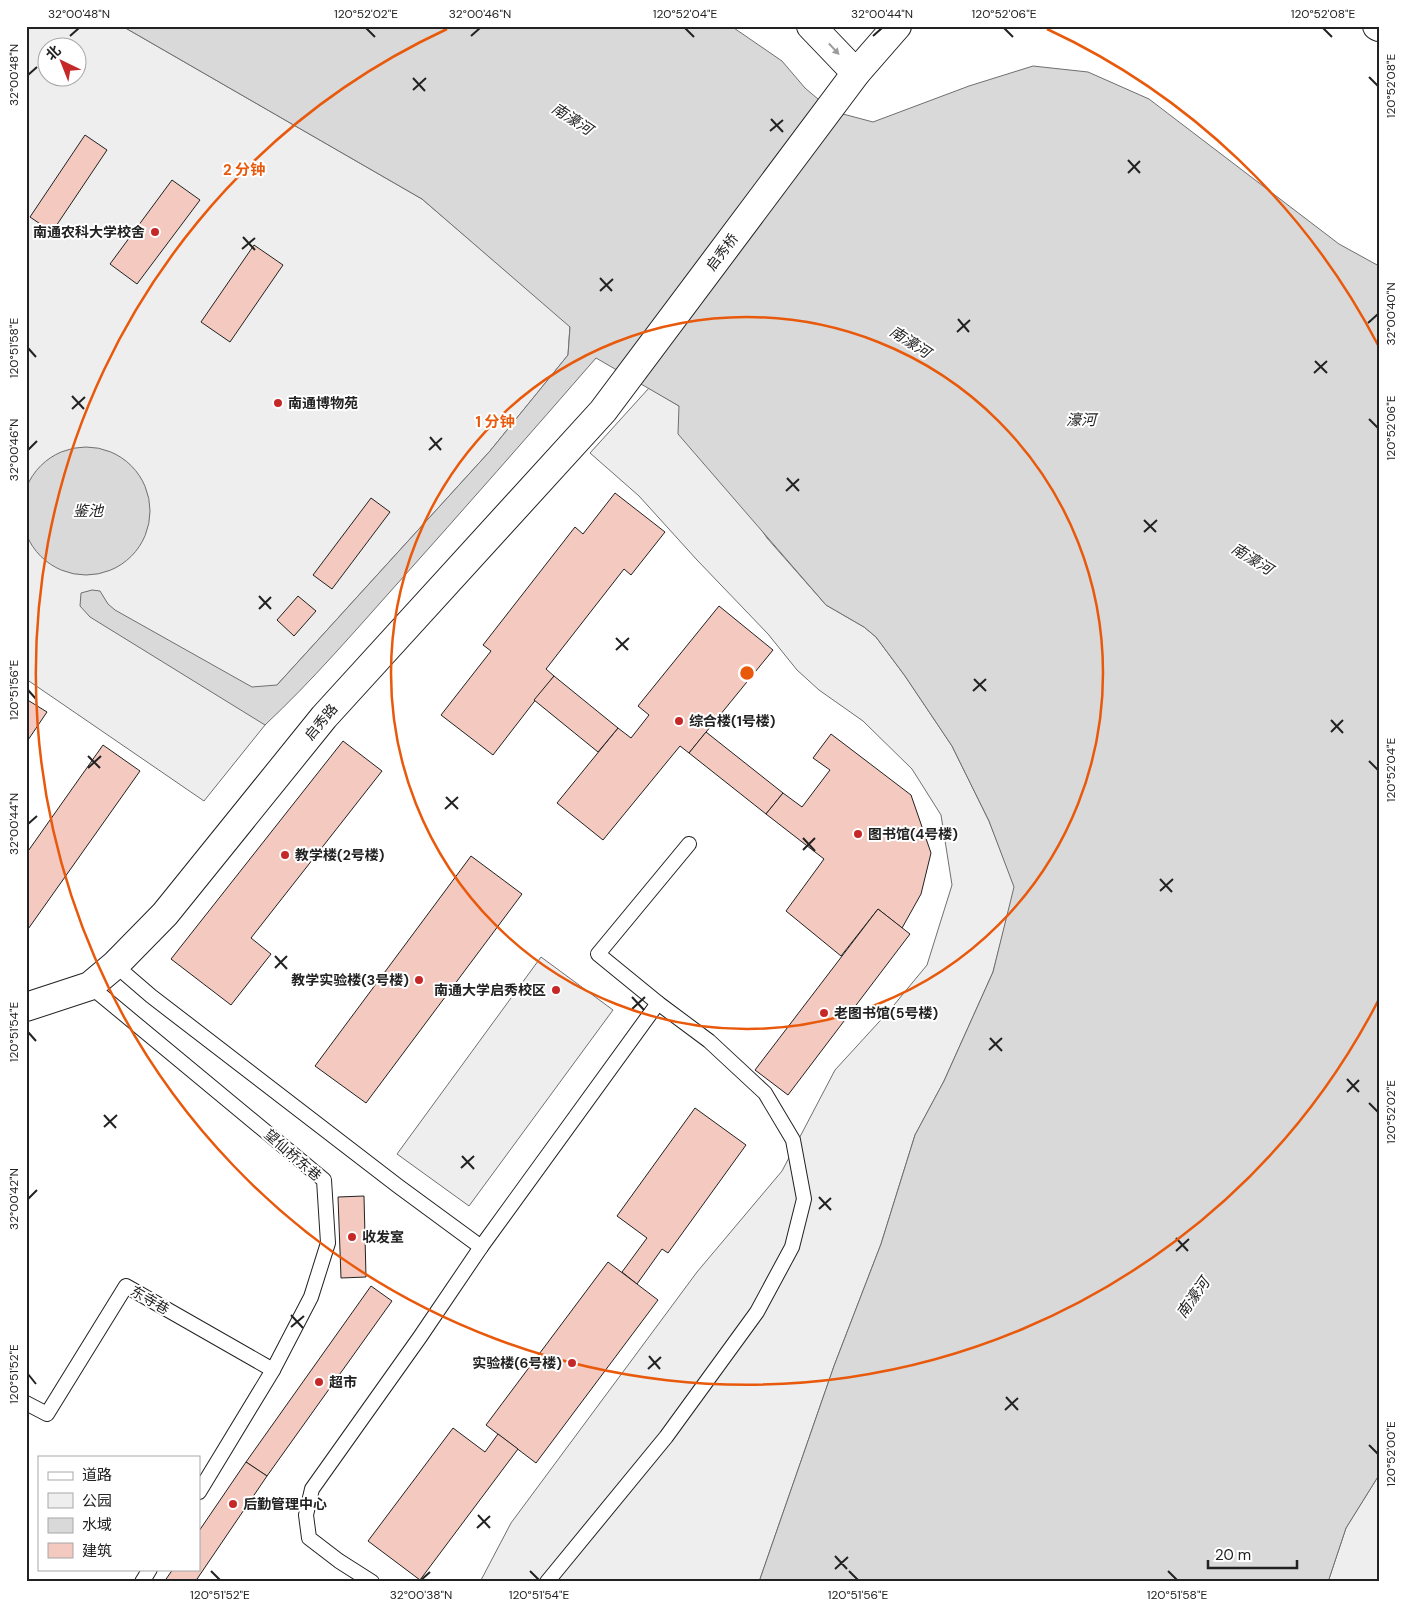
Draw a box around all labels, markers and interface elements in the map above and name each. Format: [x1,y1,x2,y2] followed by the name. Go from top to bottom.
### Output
[48,6,110,22] text: 32°00'48"N
[334,6,398,22] text: 120°52'02"E
[449,6,511,22] text: 32°00'46"N
[653,6,717,22] text: 120°52'04"E
[851,6,913,22] text: 32°00'44"N
[972,6,1037,22] text: 120°52'06"E
[1291,6,1356,22] text: 120°52'08"E
[38,38,88,88] north arrow
[42,41,64,64] text: 北
[828,42,840,54] one-way arrow
[6,44,22,106] text: 32°00'48"N
[1383,53,1399,118] text: 120°52'08"E
[548,98,599,141] water label: 南濠河
[223,160,265,180] text: 2 分钟
[33,223,145,241] place label: 南通农科大学校舍
[149,226,161,238] marker: 南通农科大学校舍
[702,230,742,274] street label: 启秀桥
[1383,282,1399,346] text: 32°00'40"N
[6,318,22,378] text: 120°51'58"E
[886,321,937,364] water label: 南濠河
[288,394,358,412] place label: 南通博物苑
[1383,395,1399,460] text: 120°52'06"E
[272,397,284,409] marker: 南通博物苑
[1066,410,1099,430] water label: 濠河
[476,412,515,432] text: 1 分钟
[6,419,22,481] text: 32°00'46"N
[73,501,105,521] water label: 鉴池
[1228,539,1279,581] water label: 南濠河
[6,659,22,720] text: 120°51'56"E
[738,664,756,682] centre of rings
[301,700,341,744] street label: 启秀路
[689,712,776,730] place label: 综合楼(1号楼)
[673,715,685,727] marker: 综合楼(1号楼)
[1383,738,1399,802] text: 120°52'04"E
[6,793,22,855] text: 32°00'44"N
[868,825,958,843] place label: 图书馆(4号楼)
[852,828,864,840] marker: 图书馆(4号楼)
[295,846,385,864] place label: 教学楼(2号楼)
[279,849,291,861] marker: 教学楼(2号楼)
[291,971,409,989] place label: 教学实验楼(3号楼)
[413,974,425,986] marker: 教学实验楼(3号楼)
[434,981,546,999] place label: 南通大学启秀校区
[550,984,562,996] marker: 南通大学启秀校区
[6,1002,22,1062] text: 120°51'54"E
[834,1004,938,1022] place label: 老图书馆(5号楼)
[818,1007,830,1019] marker: 老图书馆(5号楼)
[1383,1080,1399,1144] text: 120°52'02"E
[261,1125,325,1185] street label: 望仙桥东巷
[6,1168,22,1230] text: 32°00'42"N
[362,1228,404,1246] place label: 收发室
[346,1231,358,1243] marker: 收发室
[1172,1271,1216,1322] water label: 南濠河
[127,1282,173,1318] street label: 东寺巷
[6,1344,22,1404] text: 120°51'52"E
[472,1354,562,1372] place label: 实验楼(6号楼)
[566,1357,578,1369] marker: 实验楼(6号楼)
[329,1373,357,1391] place label: 超市
[313,1376,325,1388] marker: 超市
[1383,1421,1399,1487] text: 120°52'00"E
[38,1456,200,1570] legend
[82,1465,112,1485] text: 道路
[82,1491,112,1511] text: 公园
[243,1495,327,1513] place label: 后勤管理中心
[227,1498,239,1510] marker: 后勤管理中心
[82,1515,112,1535] text: 水域
[1208,1538,1296,1570] scale bar
[82,1541,112,1561] text: 建筑
[1215,1545,1251,1565] text: 20 m
[190,1587,250,1603] text: 120°51'52"E
[390,1587,452,1603] text: 32°00'38"N
[509,1587,569,1603] text: 120°51'54"E
[828,1587,889,1603] text: 120°51'56"E
[1147,1587,1207,1603] text: 120°51'58"E

